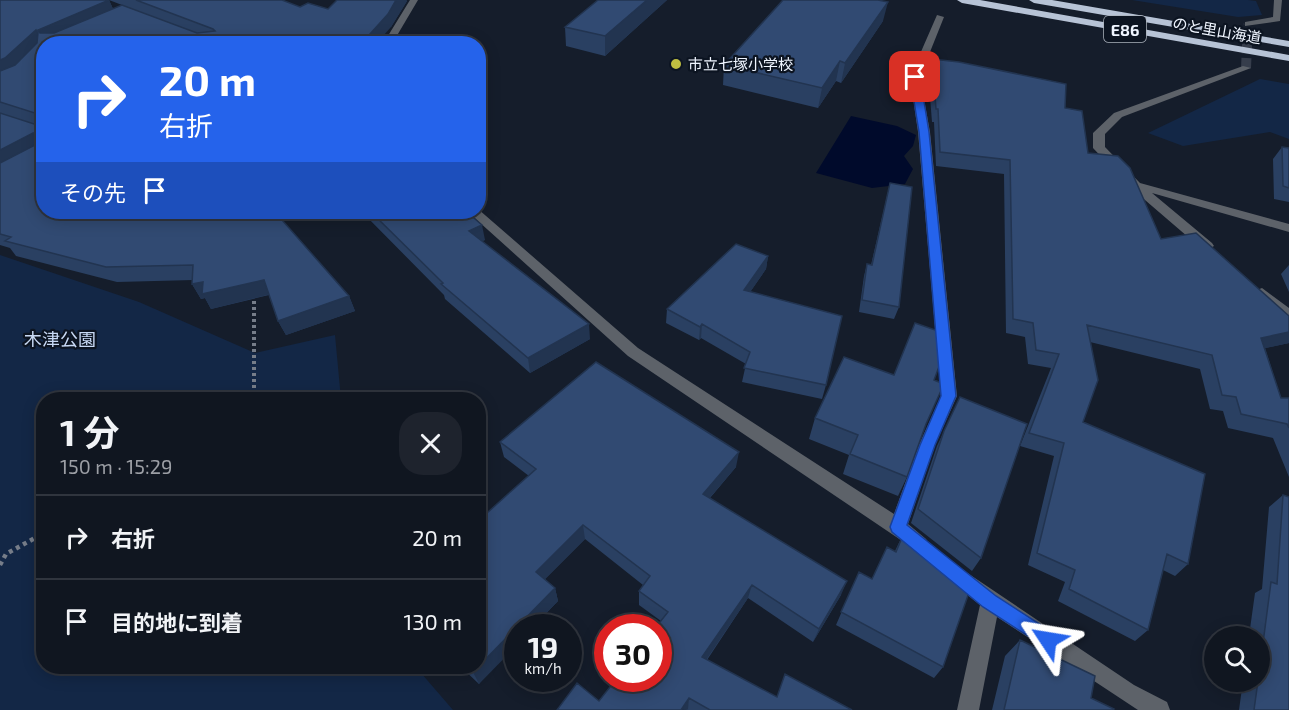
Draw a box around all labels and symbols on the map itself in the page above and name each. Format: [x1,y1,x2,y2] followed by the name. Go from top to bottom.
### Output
[1171,13,1263,47] street label: のと里山海道
[1104,16,1146,42] road number: E86
[889,51,940,102] pin
[688,55,793,73] place label: 市立七塚小学校
[669,57,683,71] marker: 市立七塚小学校
[24,328,96,350] park label: 木津公園
[1016,608,1080,672] position arrow
[594,614,672,692] speed limit sign: 30

